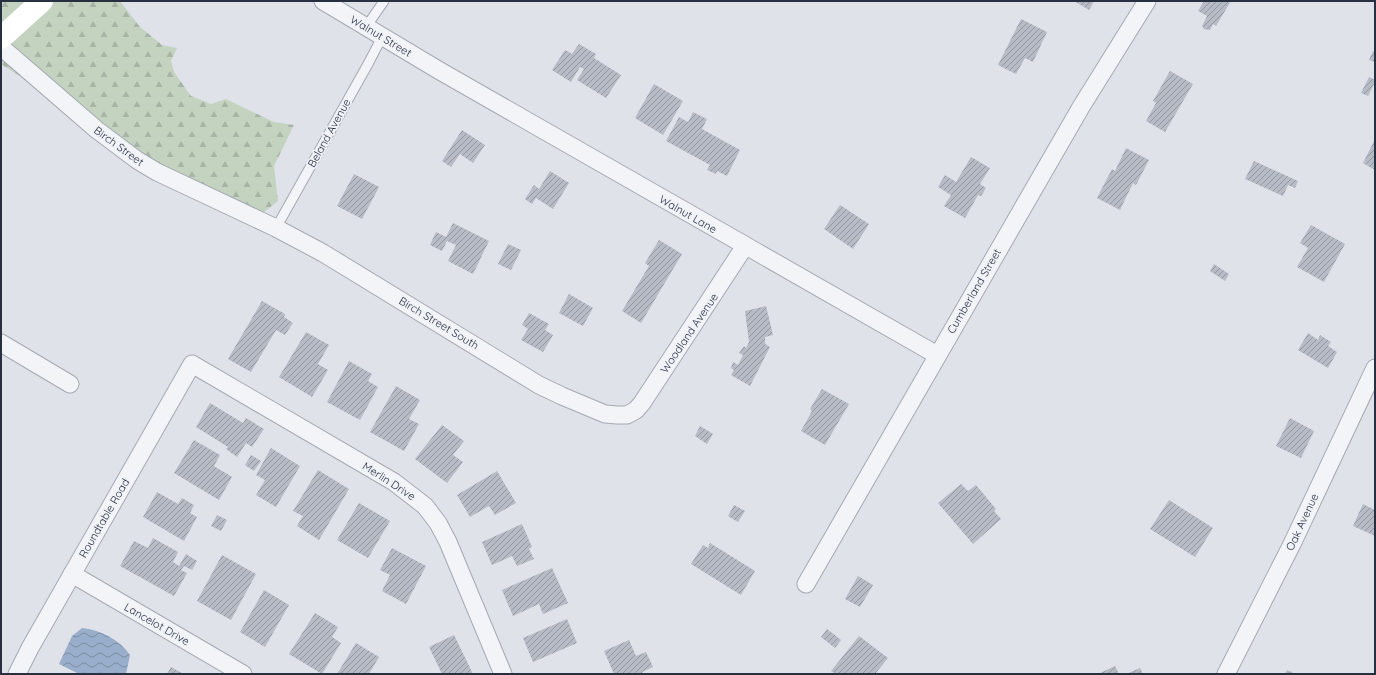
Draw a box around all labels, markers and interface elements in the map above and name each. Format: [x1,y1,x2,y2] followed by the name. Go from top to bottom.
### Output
[348,12,414,60] street label: Walnut Street
[304,96,354,170] street label: Beland Avenue
[91,123,147,169] street label: Birch Street
[657,192,719,236] street label: Walnut Lane
[944,246,1004,336] street label: Cumberland Street
[657,290,721,376] street label: Woodland Avenue
[397,294,481,352] street label: Birch Street South
[360,459,418,503] street label: Merlin Drive
[76,476,132,560] street label: Roundtable Road
[1283,491,1321,553] street label: Oak Avenue
[122,600,192,648] street label: Lancelot Drive

